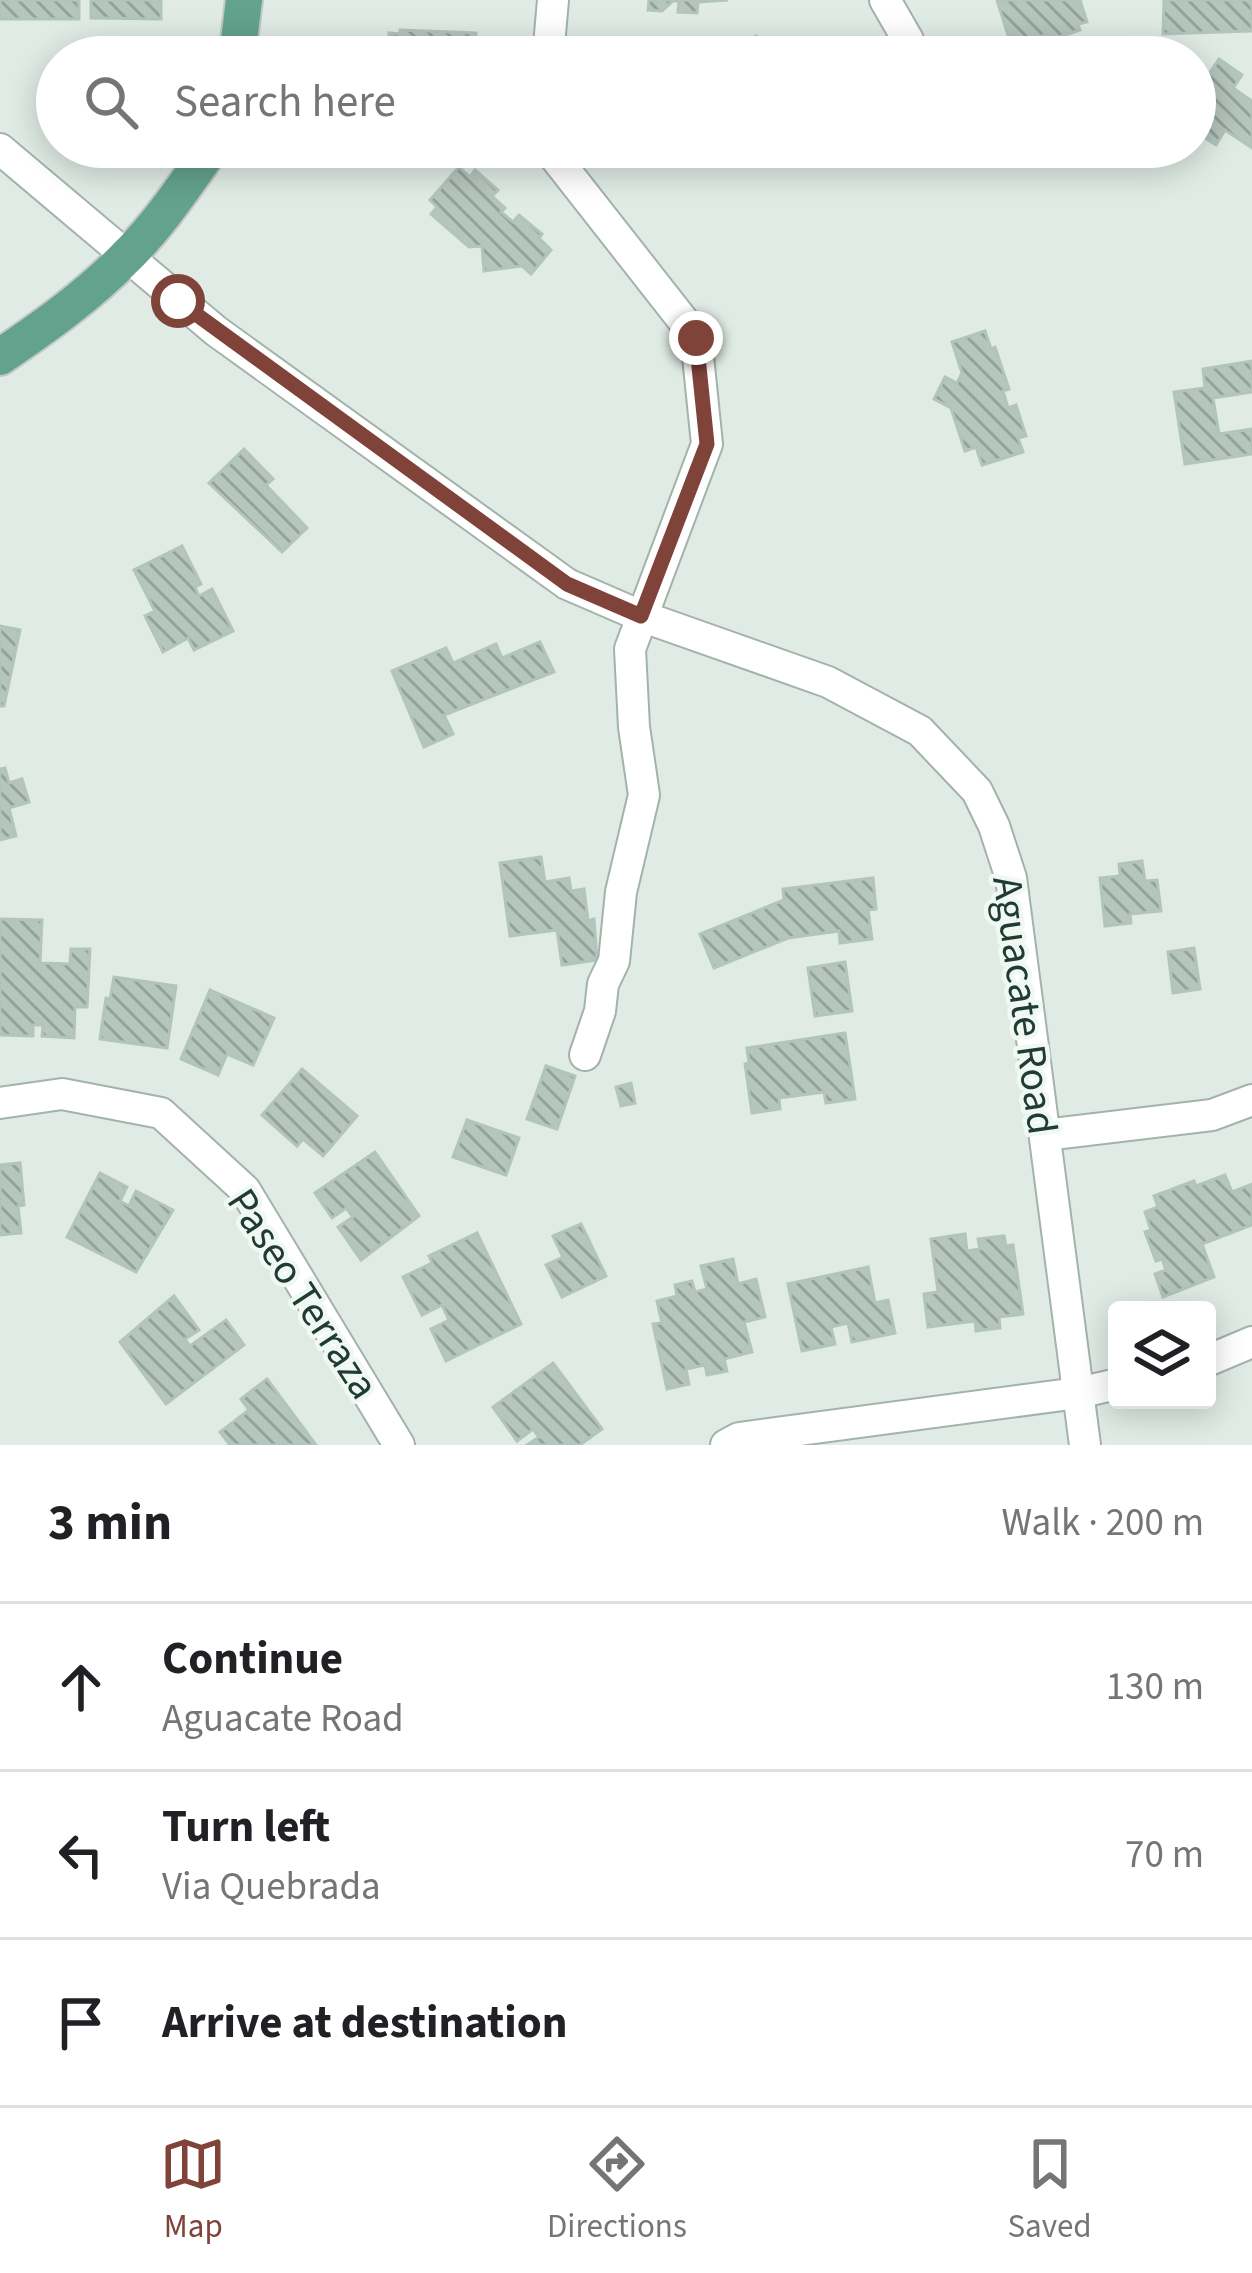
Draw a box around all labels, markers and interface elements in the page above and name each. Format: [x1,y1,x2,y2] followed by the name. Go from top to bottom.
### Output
[36,36,1216,168] search box
[78,69,144,135] icon: search
[174,70,396,134] text: Search here
[151,274,205,328] route start
[669,311,723,365] route end
[976,872,1072,1138] street label: Aguacate Road
[212,1177,393,1411] street label: Paseo Terraza
[1108,1301,1216,1409] map controls
[1108,1301,1216,1409] button: layers
[48,1487,172,1559] text: 3 min
[1001,1495,1204,1551] text: Walk · 200 m
[162,1627,343,1691] text: Continue
[48,1654,114,1720] icon: ahead
[1106,1659,1204,1715] text: 130 m
[162,1691,404,1747] text: Aguacate Road
[162,1795,330,1859] text: Turn left
[48,1822,114,1888] icon: left
[1125,1827,1204,1883] text: 70 m
[162,1859,381,1915] text: Via Quebrada
[48,1990,114,2056] icon: arrive
[162,1991,567,2055] text: Arrive at destination
[160,2131,226,2250] tab: Map
[547,2131,687,2250] tab: Directions
[1007,2131,1092,2250] tab: Saved

